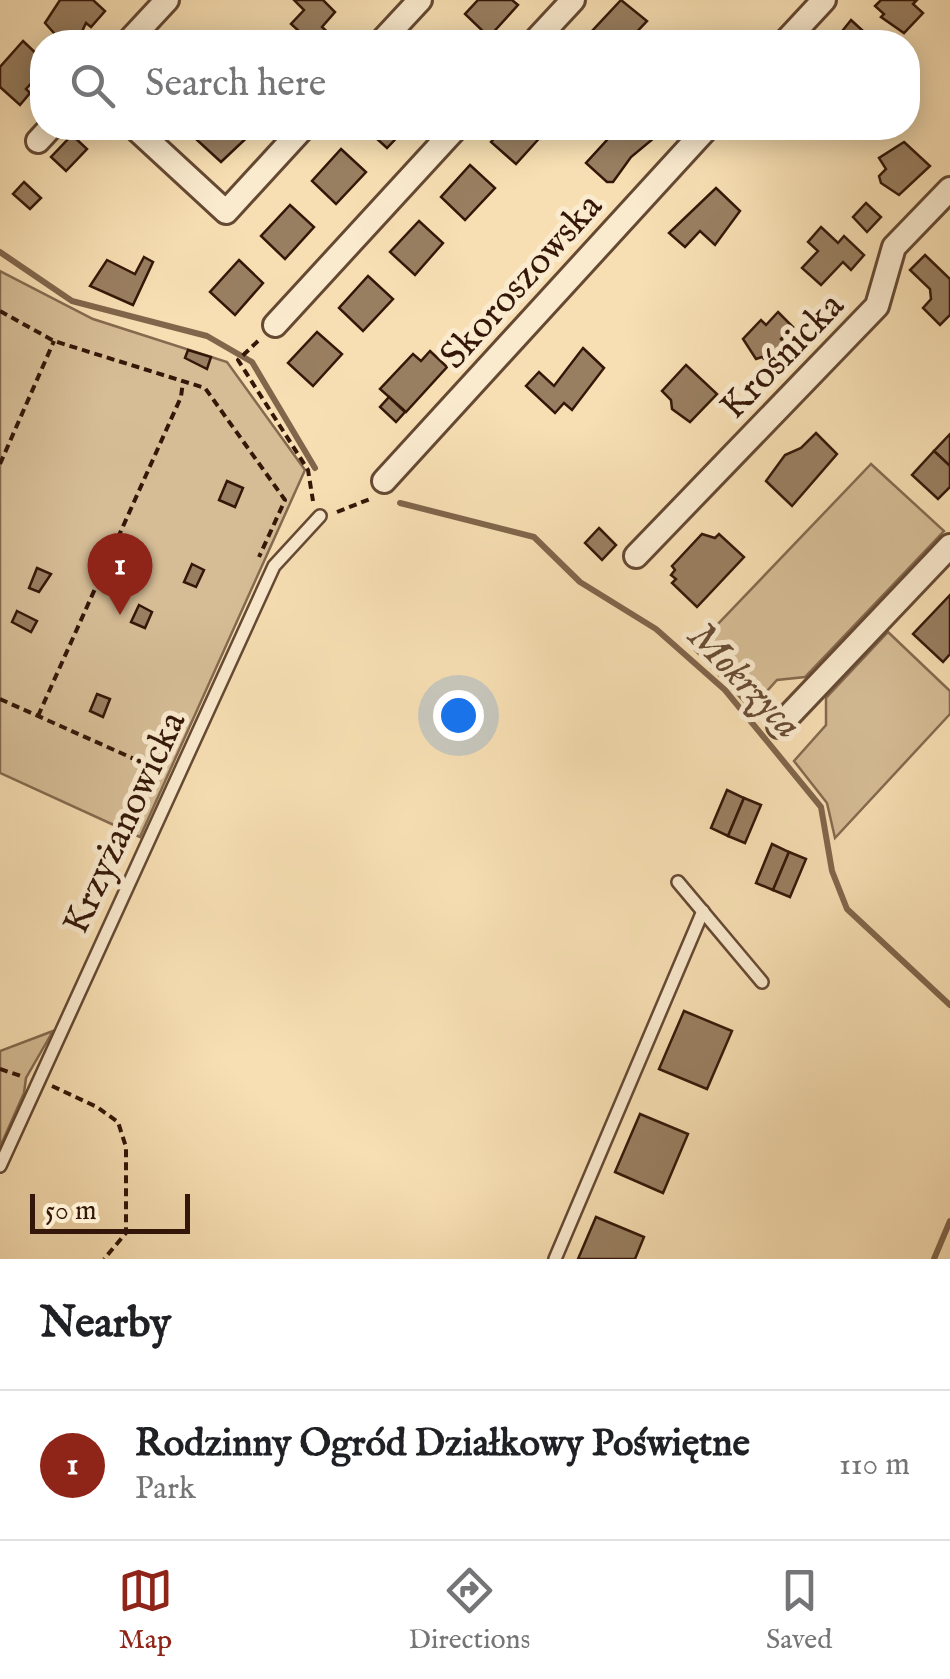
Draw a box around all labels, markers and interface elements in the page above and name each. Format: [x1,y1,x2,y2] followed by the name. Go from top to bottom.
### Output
[30,30,920,140] search box
[65,58,120,113] icon: search
[145,61,326,109] text: Search here
[431,184,614,380] street label: Skoroszowska
[711,283,856,431] street label: Krośnicka
[88,532,152,615] pin: 1
[675,612,812,751] water label: Mokrzyca
[433,690,484,741] your location
[53,704,198,942] street label: Krzyżanowicka
[30,1189,190,1234] scale bar
[45,1194,97,1229] text: 50 m
[40,1298,171,1351] text: Nearby
[135,1421,750,1469] text: Rodzinny Ogród Działkowy Poświętne
[67,1445,78,1486] text: 1
[839,1445,910,1486] text: 110 m
[135,1469,196,1510] text: Park
[118,1563,173,1658] tab: Map
[408,1563,530,1658] tab: Directions
[766,1563,832,1658] tab: Saved

